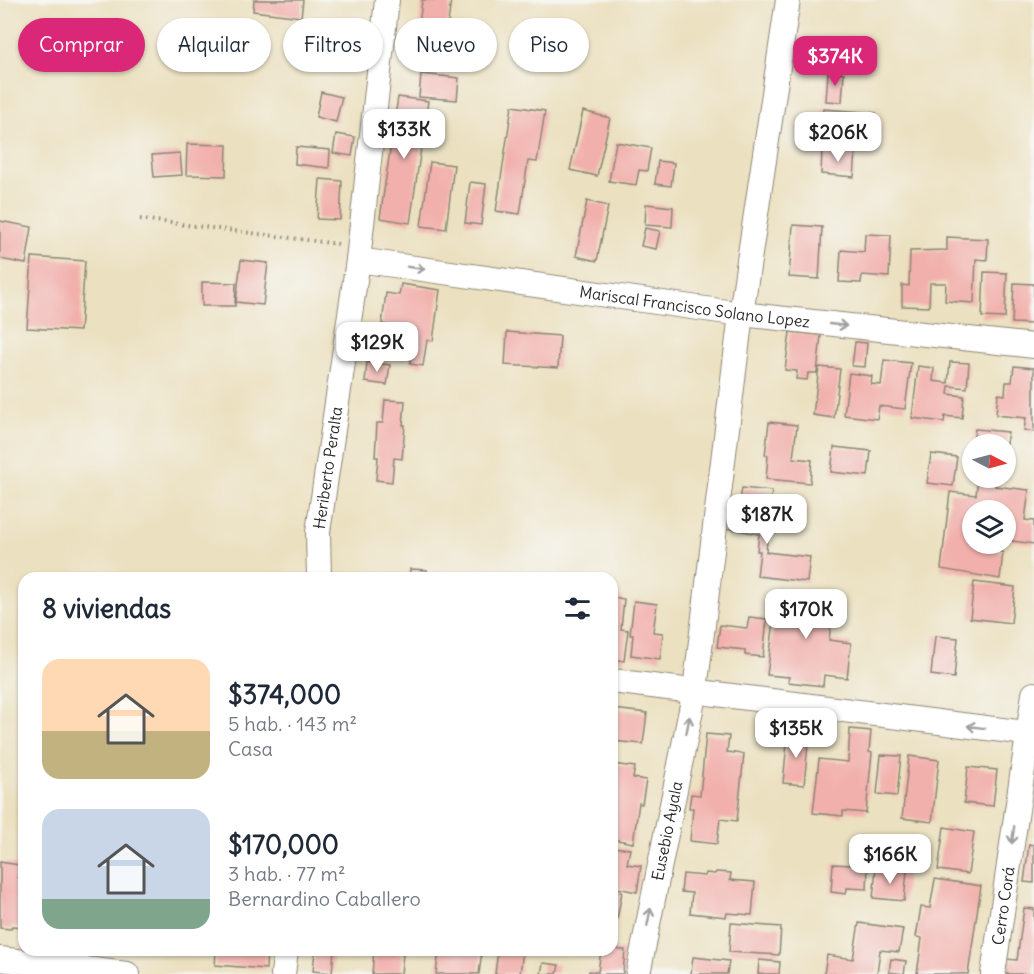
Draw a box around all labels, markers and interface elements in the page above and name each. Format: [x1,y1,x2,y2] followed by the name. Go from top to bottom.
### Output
[18,18,145,72] chip: Comprar
[157,18,271,72] chip: Alquilar
[283,18,383,72] chip: Filtros
[395,18,497,72] chip: Nuevo
[509,18,589,72] chip: Piso
[793,36,877,87] pin: $374K
[807,43,863,68] text: $374K
[362,109,446,160] pin: $133K
[796,112,880,163] pin: $206K
[377,116,431,141] text: $133K
[808,119,868,144] text: $206K
[406,263,426,274] one-way arrow
[578,281,812,332] street label: Mariscal Francisco Solano Lopez
[828,320,848,331] one-way arrow
[335,322,419,373] pin: $129K
[350,329,404,354] text: $129K
[309,405,346,530] street label: Heriberto Peralta
[962,434,1016,488] north arrow
[962,434,1016,554] map controls
[725,494,809,545] pin: $187K
[962,500,1016,554] button: layers
[741,501,793,526] text: $187K
[764,589,848,640] pin: $170K
[42,592,171,625] text: 8 viviendas
[561,592,594,625] icon: filters
[779,596,833,621] text: $170K
[228,678,341,711] text: $374,000
[90,683,162,755] icon: home
[754,708,838,759] pin: $135K
[228,711,357,736] text: 5 hab. · 143 m²
[769,715,823,740] text: $135K
[682,716,694,735] one-way arrow
[967,721,986,732] one-way arrow
[228,736,273,761] text: Casa
[647,779,686,882] street label: Eusebio Ayala
[1008,825,1019,844] one-way arrow
[228,828,339,861] text: $170,000
[90,833,162,905] icon: home
[848,834,932,885] pin: $166K
[863,841,917,866] text: $166K
[228,861,346,886] text: 3 hab. · 77 m²
[987,865,1019,946] street label: Cerro Corá
[228,886,421,911] text: Bernardino Caballero
[644,907,655,927] one-way arrow

